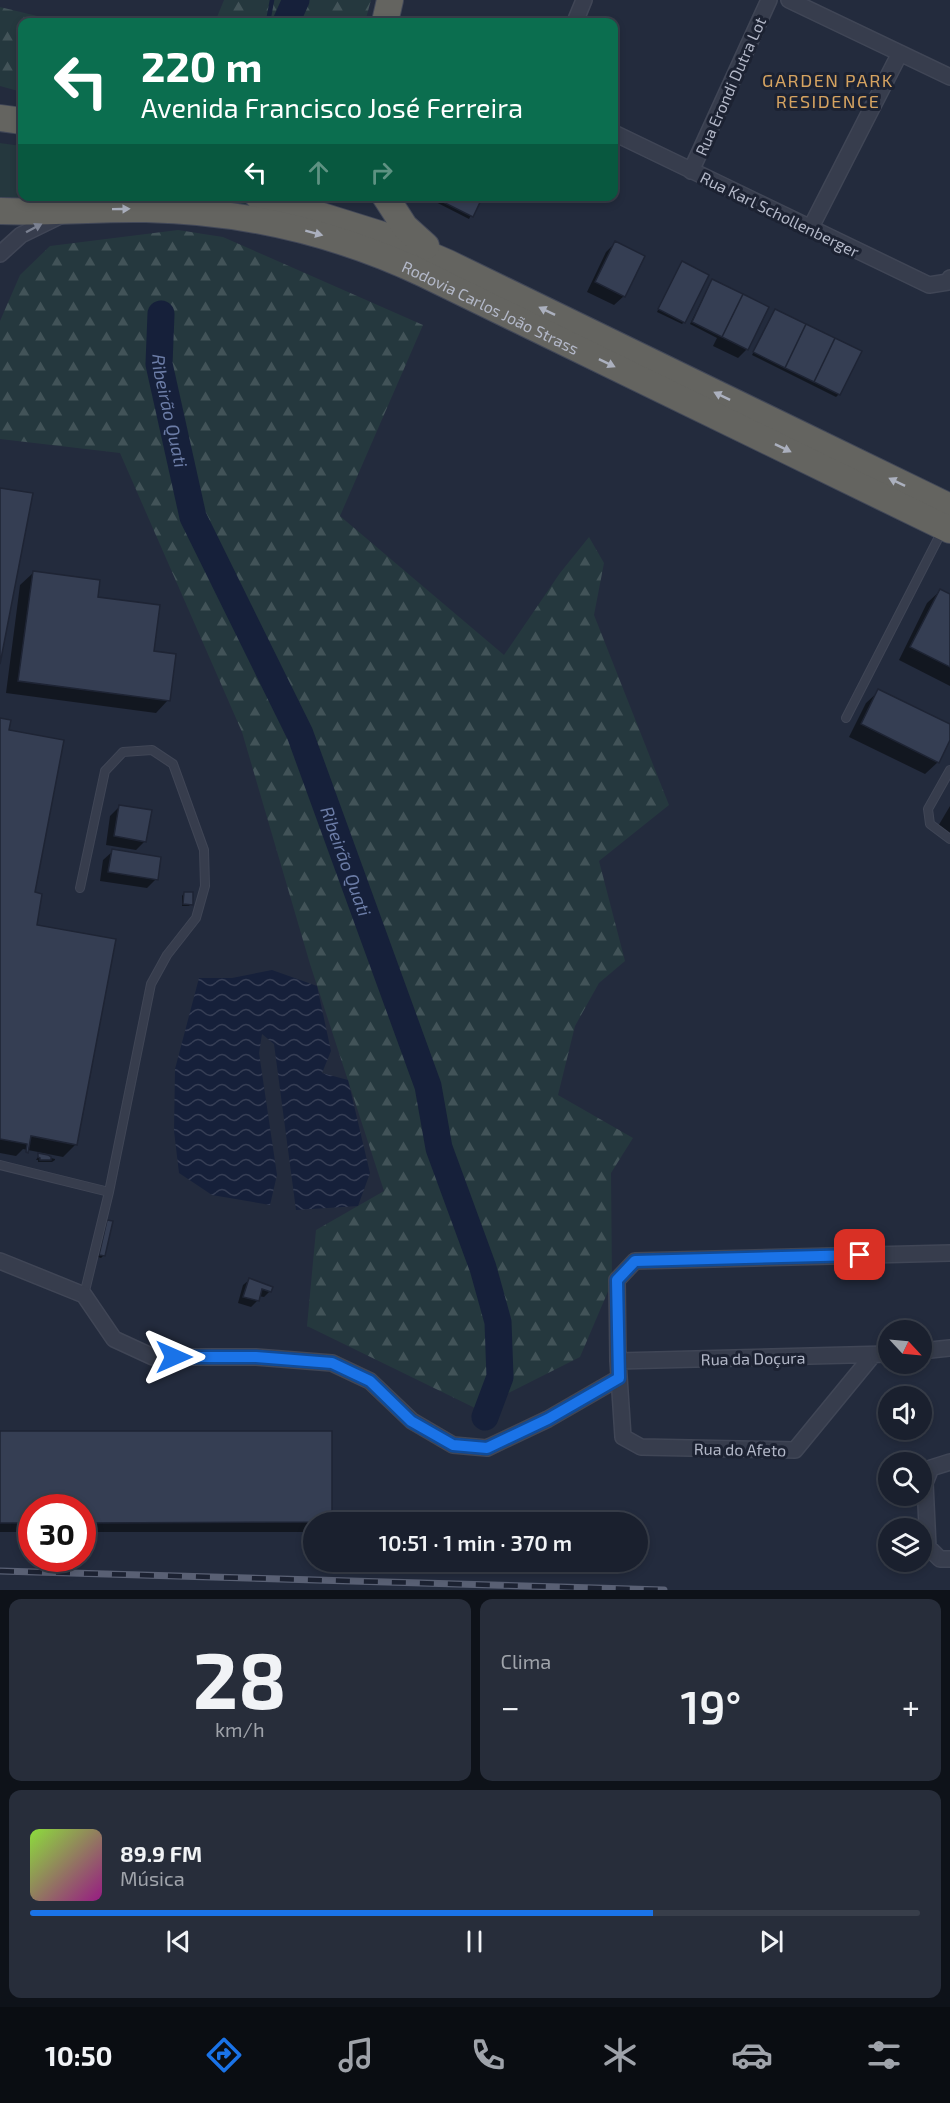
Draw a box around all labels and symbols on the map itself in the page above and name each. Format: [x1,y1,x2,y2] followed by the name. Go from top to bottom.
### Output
[691,14,769,158] street label: Rua Erondi Dutra Lot
[762,69,894,112] district label: GARDEN PARK RESIDENCE
[697,167,863,261] street label: Rua Karl Schollenberger
[112,204,131,214] one-way arrow
[26,223,43,233] one-way arrow
[305,228,323,238] one-way arrow
[400,256,582,358] street label: Rodovia Carlos João Strass
[538,306,555,315] one-way arrow
[148,354,193,470] water label: Ribeirão Quati
[599,358,616,367] one-way arrow
[714,391,731,401] one-way arrow
[774,443,791,453] one-way arrow
[889,477,906,486] one-way arrow
[316,803,376,920] water label: Ribeirão Quati
[834,1229,885,1280] pin
[878,1320,932,1374] north arrow
[142,1325,206,1389] position arrow
[700,1348,806,1369] street label: Rua da Doçura
[694,1439,786,1459] street label: Rua do Afeto
[18,1494,96,1572] speed limit sign: 30

